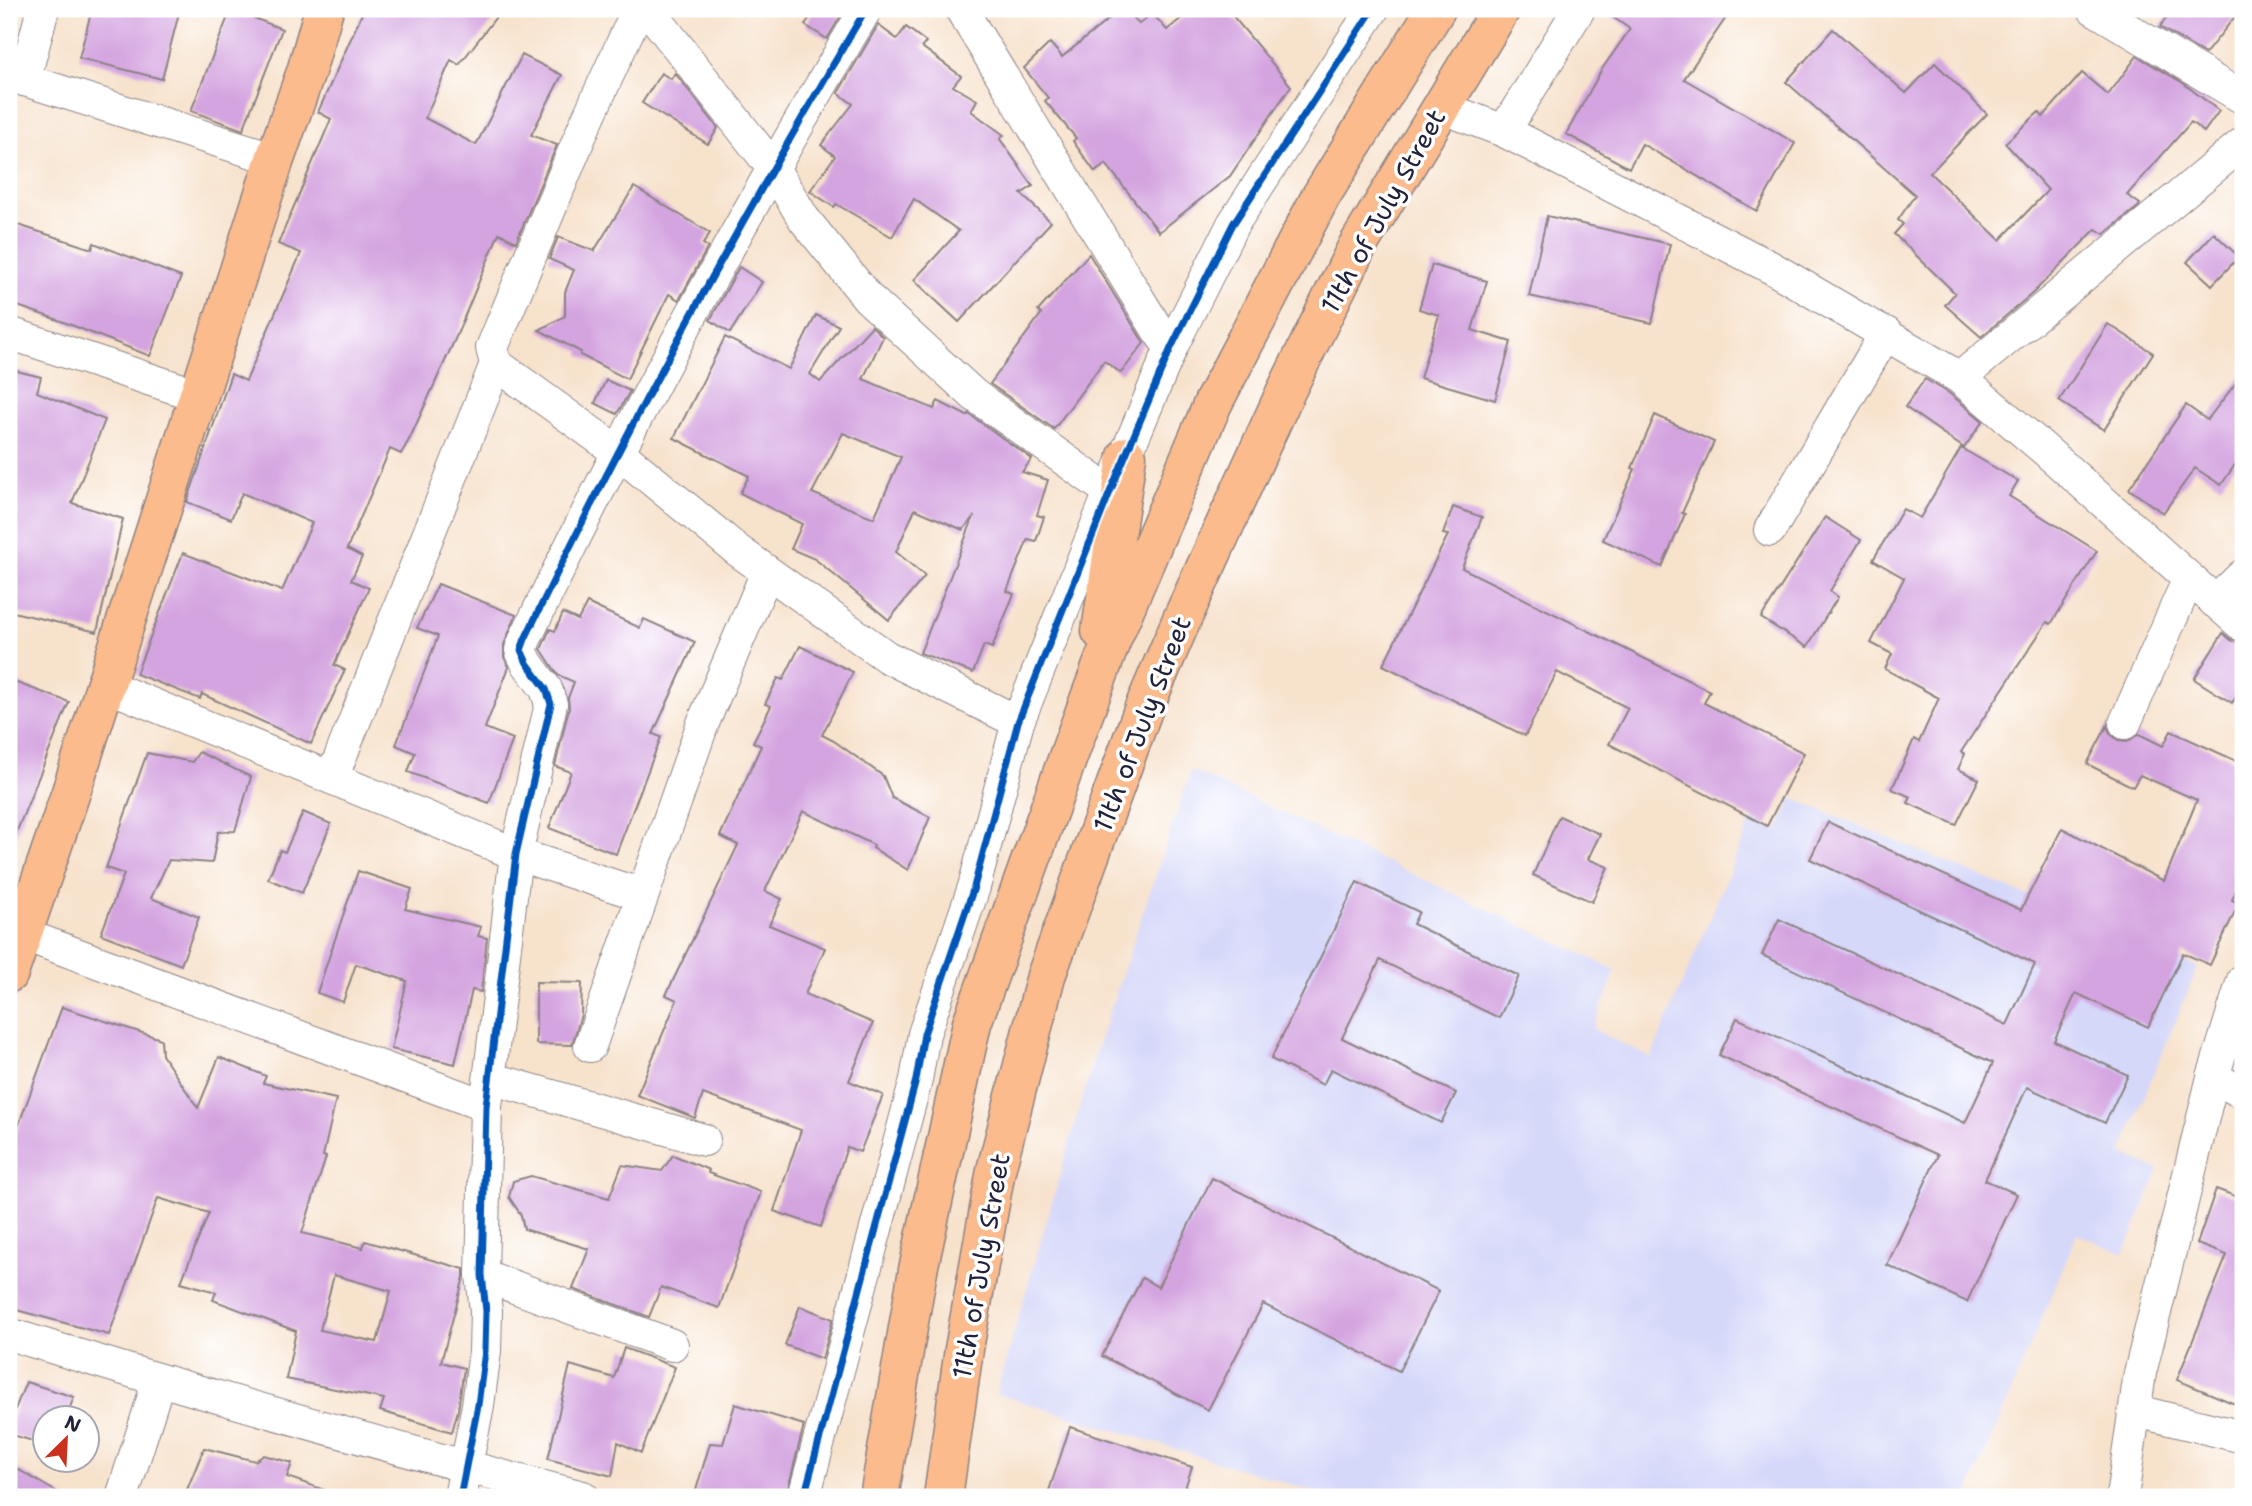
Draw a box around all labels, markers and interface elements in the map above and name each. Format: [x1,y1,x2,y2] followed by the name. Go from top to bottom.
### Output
[1312,102,1453,319] street label: 11th of July Street
[1084,611,1199,837] street label: 11th of July Street
[943,1150,1018,1381] street label: 11th of July Street
[32,1404,102,1474] north arrow
[61,1409,85,1438] text: N

